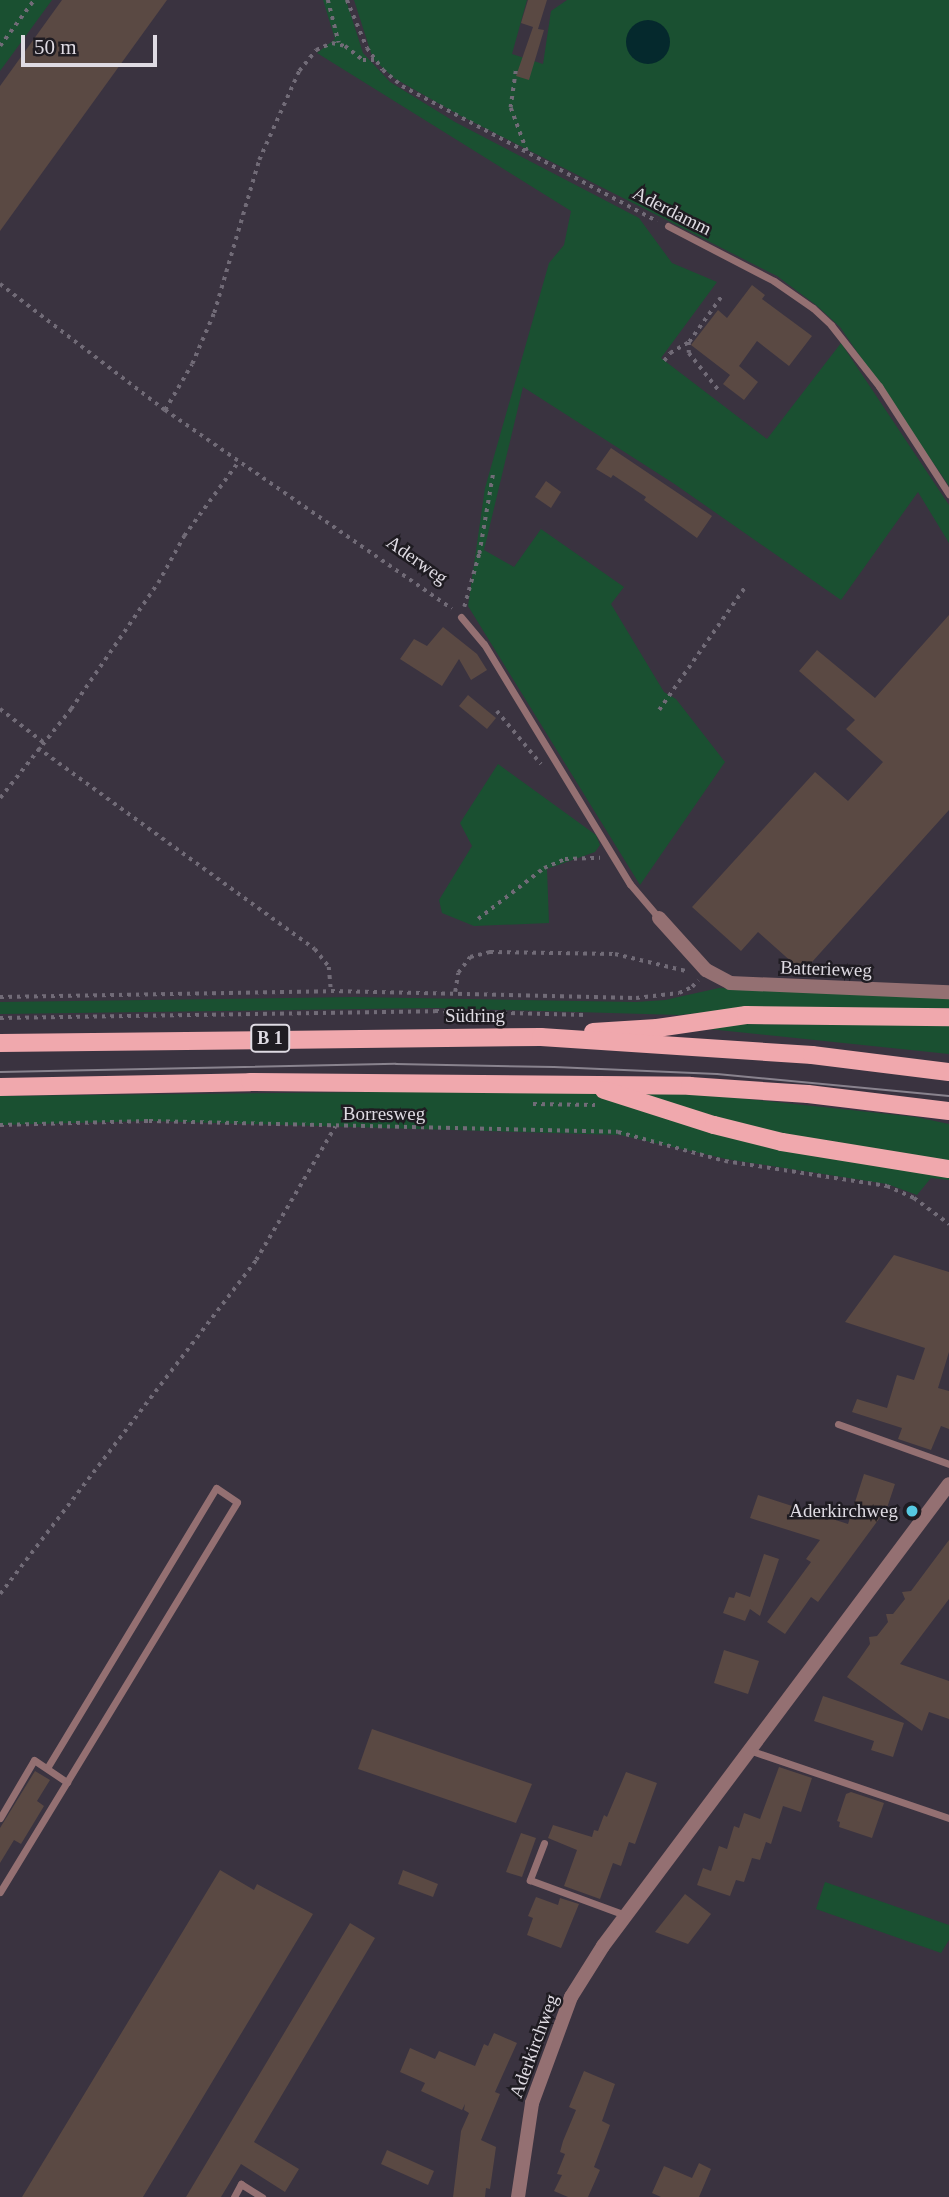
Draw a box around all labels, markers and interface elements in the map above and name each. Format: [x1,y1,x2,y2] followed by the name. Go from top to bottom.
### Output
[24,21,161,65] scale bar
[34,35,77,59] text: 50 m
[629,181,715,241] street label: Aderdamm
[382,531,452,589] street label: Aderweg
[780,956,872,982] street label: Batterieweg
[445,1005,505,1027] street label: Südring
[249,1023,291,1052] road number: B 1
[343,1103,425,1125] street label: Borresweg
[789,1500,898,1522] place label: Aderkirchweg
[904,1503,920,1519] marker: Aderkirchweg
[505,1991,563,2101] street label: Aderkirchweg

